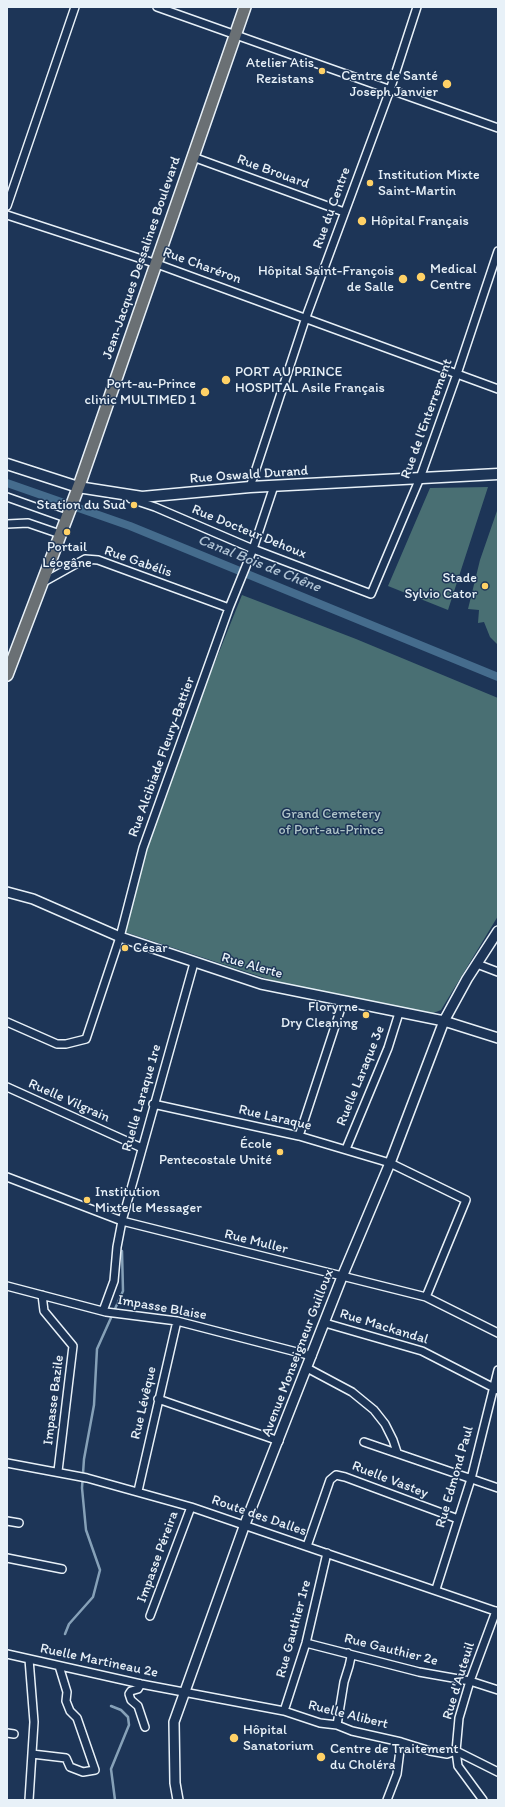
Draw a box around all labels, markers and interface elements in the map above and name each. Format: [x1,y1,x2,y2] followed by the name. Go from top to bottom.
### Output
[246,55,314,88] place label: Atelier Atis Rezistans
[317,66,327,76] marker: Atelier Atis Rezistans
[341,68,438,100] place label: Centre de Santé Joseph Janvier
[441,78,453,90] marker: Centre de Santé Joseph Janvier
[235,151,311,193] street label: Rue Brouard
[99,154,185,362] street label: Jean-Jacques Dessalines Boulevard
[309,165,355,251] street label: Rue du Centre
[378,167,480,200] place label: Institution Mixte Saint-Martin
[365,178,375,188] marker: Institution Mixte Saint-Martin
[371,213,469,229] place label: Hôpital Français
[356,215,368,227] marker: Hôpital Français
[160,244,244,288] street label: Rue Charéron
[430,261,477,294] place label: Medical Centre
[258,263,394,296] place label: Hôpital Saint-François de Salle
[415,271,427,283] marker: Medical Centre
[397,273,409,285] marker: Hôpital Saint-François de Salle
[397,357,457,481] street label: Rue de l'Enterrement
[235,364,385,396] place label: PORT AU PRINCE HOSPITAL Asile Français
[220,374,232,386] marker: PORT AU PRINCE HOSPITAL Asile Français
[85,376,196,408] place label: Port-au-Prince clinic MULTIMED 1
[199,386,211,398] marker: Port-au-Prince clinic MULTIMED 1
[189,462,309,488] street label: Rue Oswald Durand
[37,497,126,513] place label: Station du Sud
[129,500,139,510] marker: Station du Sud
[189,501,309,563] street label: Rue Docteur Dehoux
[62,527,72,537] marker: Portail Léogâne
[195,531,323,597] water label: Canal Bois de Chêne
[42,539,92,572] place label: Portail Léogâne
[102,543,174,581] street label: Rue Gabélis
[404,570,477,602] place label: Stade Sylvio Cator
[480,581,490,591] marker: Stade Sylvio Cator
[125,674,199,840] street label: Rue Alcibiade Fleury-Battier
[278,806,384,838] park label: Grand Cemetery of Port-au-Prince
[133,940,167,956] place label: César
[120,943,130,953] marker: César
[220,949,284,983] street label: Rue Alerte
[281,999,358,1032] place label: Floryrne Dry Cleaning
[361,1010,371,1020] marker: Floryrne Dry Cleaning
[333,1023,389,1129] street label: Ruelle Laraque 3e
[119,1042,165,1154] street label: Ruelle Laraque 1re
[26,1076,112,1126] street label: Ruelle Vilgrain
[237,1101,313,1135] street label: Rue Laraque
[159,1136,272,1168] place label: École Pentecostale Unité
[275,1147,285,1157] marker: École Pentecostale Unité
[95,1184,202,1216] place label: Institution Mixte le Messager
[82,1195,92,1205] marker: Institution Mixte le Messager
[222,1226,290,1258] street label: Rue Muller
[258,1267,338,1439] street label: Avenue Monseigneur Guilloux
[116,1292,208,1324] street label: Impasse Blaise
[338,1306,430,1348] street label: Rue Mackandal
[40,1354,68,1446] street label: Impasse Bazile
[127,1365,161,1441] street label: Rue Lévêque
[432,1424,478,1530] street label: Rue Edmond Paul
[349,1458,431,1502] street label: Ruelle Vastey
[209,1492,309,1540] street label: Route des Dalles
[134,1509,182,1605] street label: Impasse Péreira
[273,1578,315,1680] street label: Rue Gauthier 1re
[342,1630,440,1670] street label: Rue Gauthier 2e
[38,1640,160,1682] street label: Ruelle Martineau 2e
[439,1640,479,1722] street label: Rue d'Auteuil
[306,1697,390,1733] street label: Ruelle Alibert
[243,1722,314,1754] place label: Hôpital Sanatorium
[228,1732,240,1744] marker: Hôpital Sanatorium
[330,1741,459,1774] place label: Centre de Traitement du Choléra
[315,1751,327,1763] marker: Centre de Traitement du Choléra

